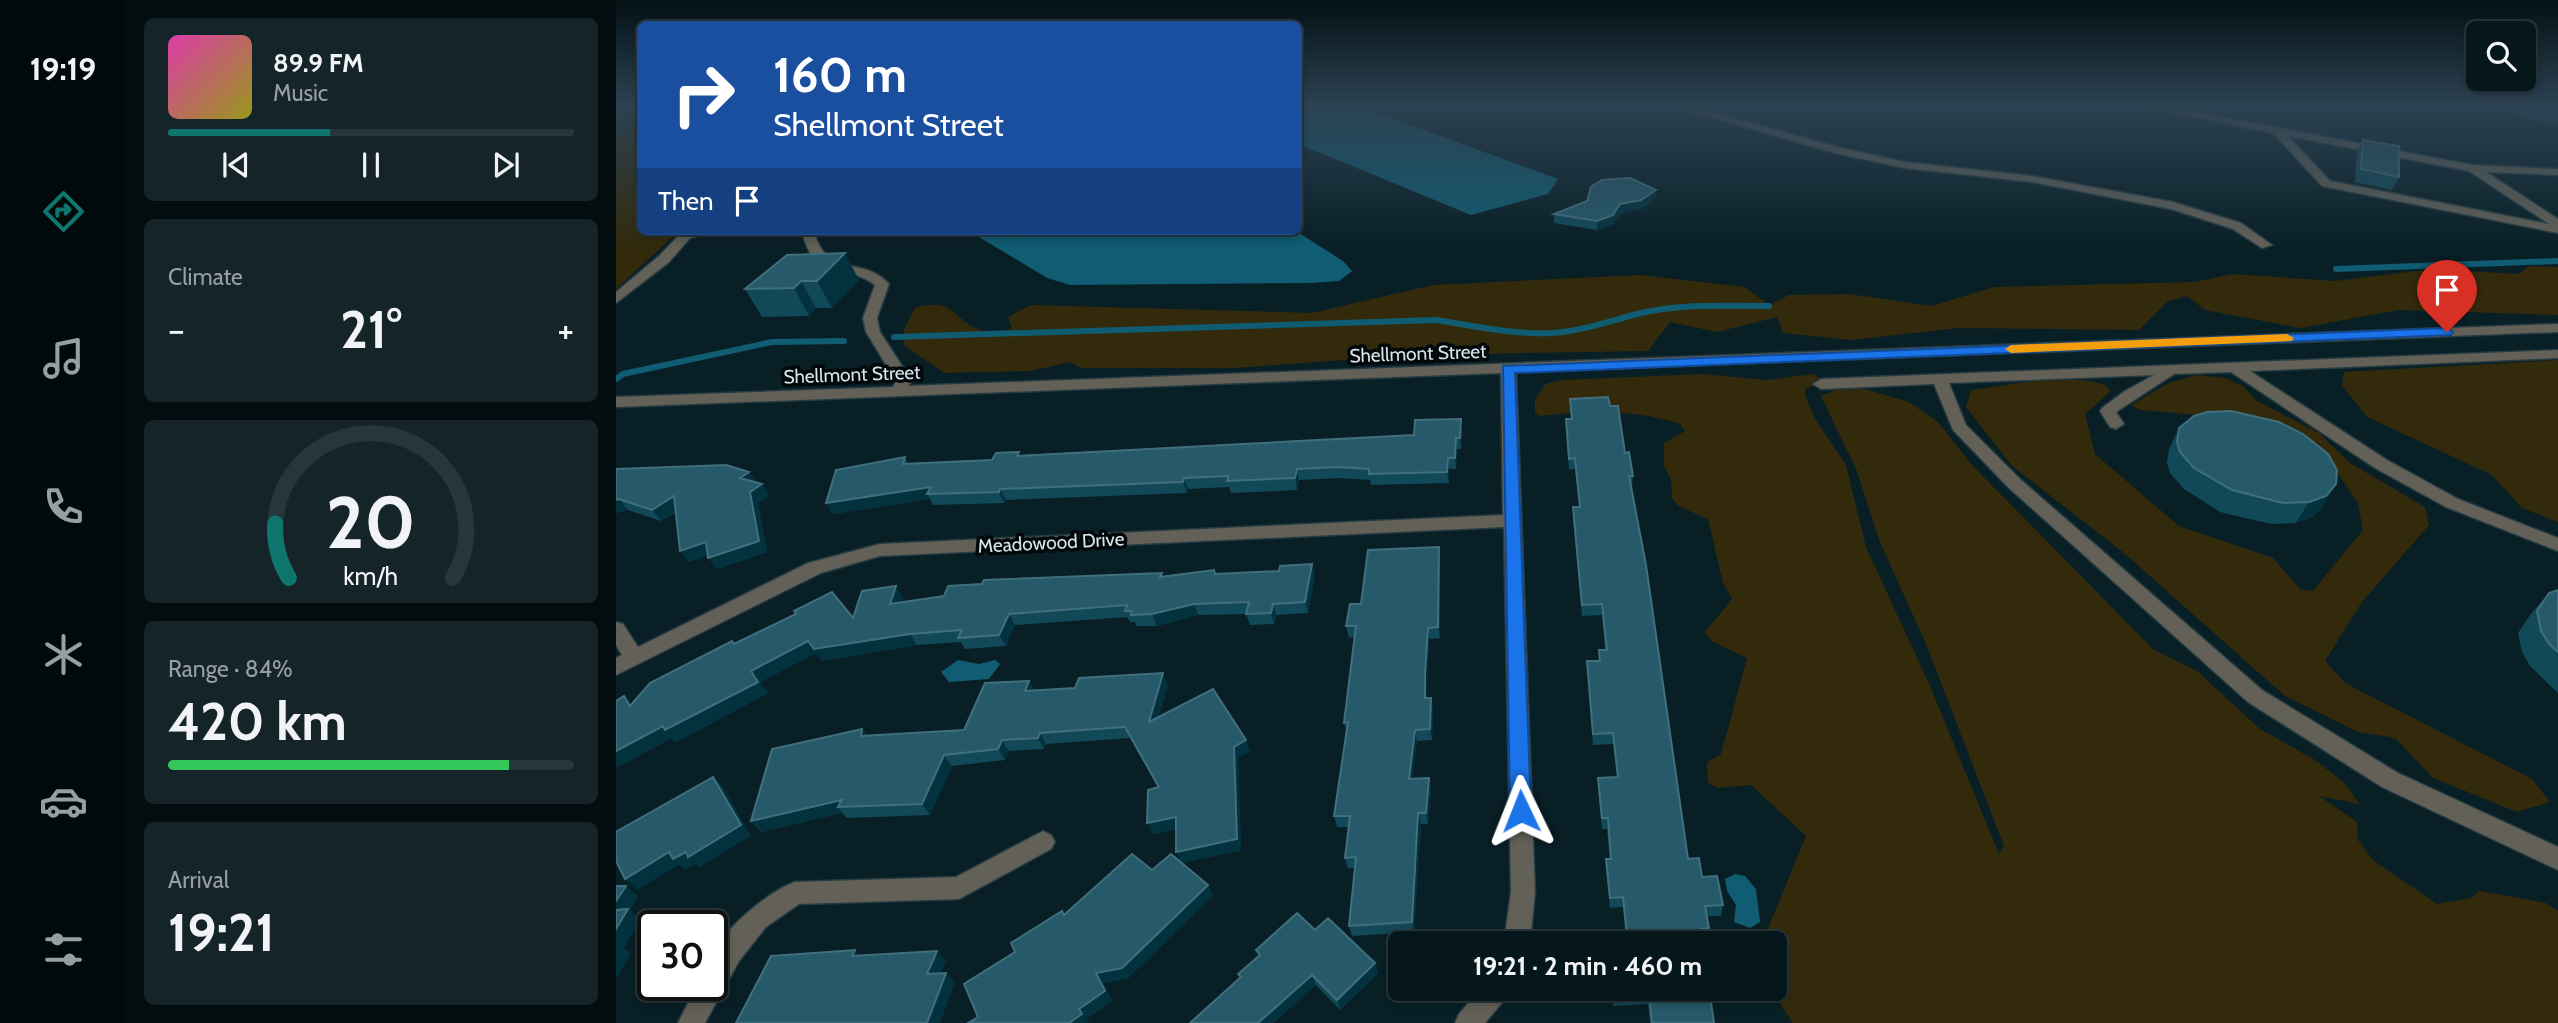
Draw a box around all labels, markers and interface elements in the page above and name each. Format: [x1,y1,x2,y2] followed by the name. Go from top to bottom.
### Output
[2466,21,2536,91] map controls
[2466,21,2536,91] button: search
[773,45,907,104] text: 160 m
[273,47,364,79] text: 89.9 FM
[30,49,96,88] text: 19:19
[658,49,749,140] icon: right
[273,79,328,107] text: Music
[773,105,1004,144] text: Shellmont Street
[217,146,255,184] icon: previous
[352,146,390,184] icon: pause
[487,146,525,184] icon: next
[728,182,766,220] icon: arrive
[658,185,714,217] text: Then
[39,187,88,236] icon: directions
[2417,260,2477,332] pin
[168,263,243,291] text: Climate
[2428,271,2466,309] icon: arrive
[340,298,402,361] text: 21°
[168,306,185,353] text: −
[557,306,574,353] text: +
[39,334,88,383] icon: music
[1349,340,1488,367] street label: Shellmont Street
[783,361,922,388] street label: Shellmont Street
[326,478,416,566] text: 20
[39,482,88,531] icon: phone
[977,527,1125,558] street label: Meadowood Drive
[344,560,398,590] text: km/h
[39,630,88,679] icon: climate
[168,655,293,683] text: Range · 84%
[168,690,347,753] text: 420 km
[1484,774,1558,848] position arrow
[39,777,88,826] icon: car
[168,866,229,894] text: Arrival
[168,901,275,964] text: 19:21
[637,910,728,1001] speed limit sign: 30
[39,925,88,974] icon: filters
[1473,950,1702,982] text: 19:21 · 2 min · 460 m

